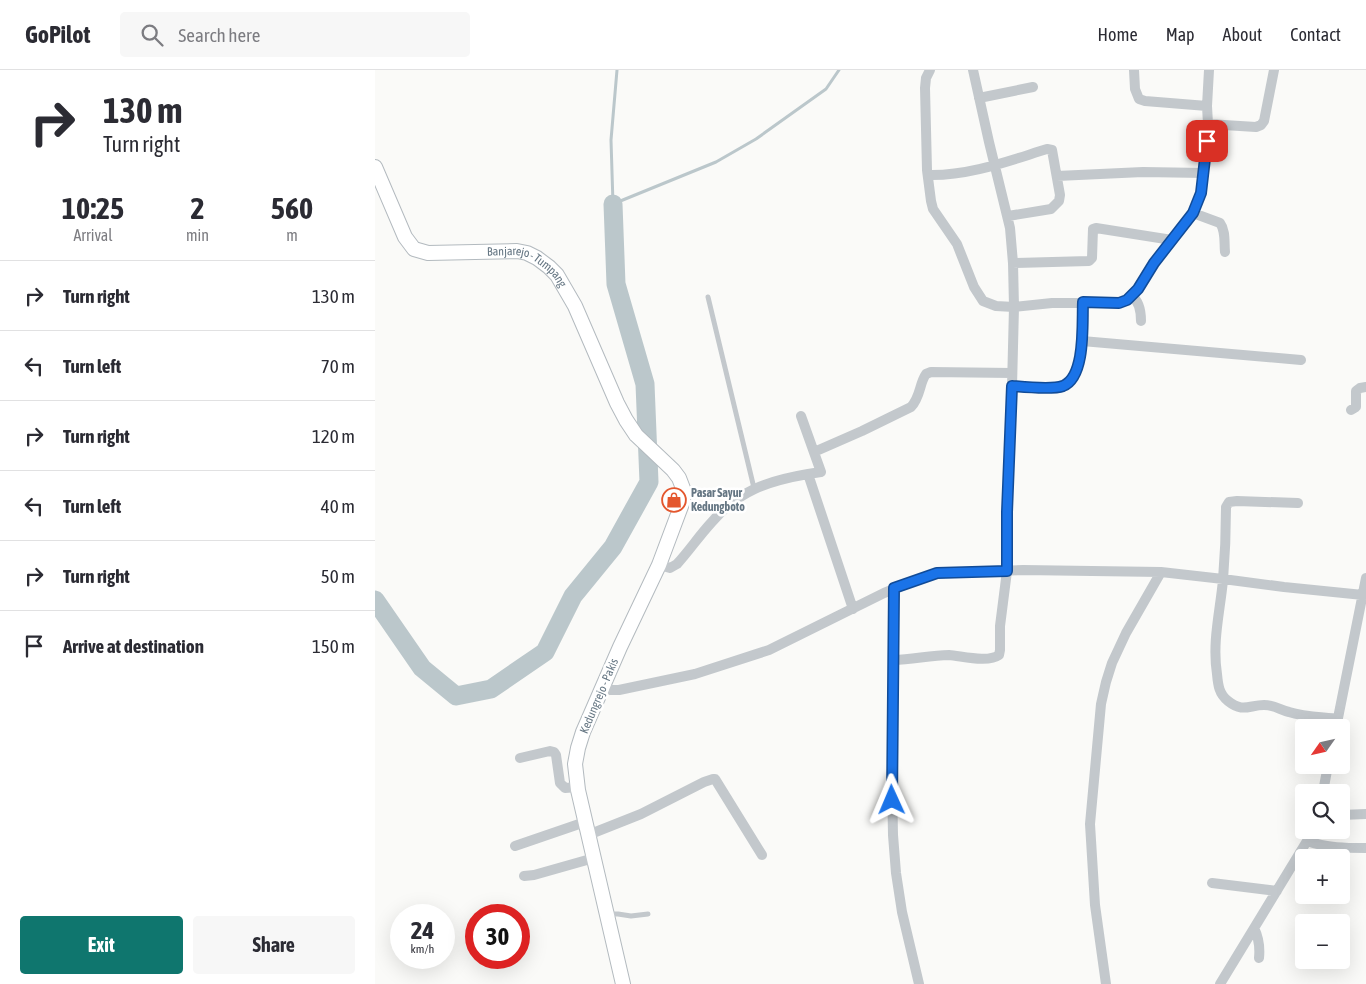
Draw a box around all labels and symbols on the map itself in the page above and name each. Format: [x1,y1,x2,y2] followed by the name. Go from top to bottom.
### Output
[1186,120,1228,162] pin
[487,244,570,290] street label: Banjarejo - Tumpang
[691,486,745,514] place label: Pasar Sayur Kedungboto
[661,487,687,513] shop icon: Pasar Sayur Kedungboto
[577,656,621,736] street label: Kedungrejo - Pakis
[1295,719,1350,774] north arrow
[865,773,917,825] position arrow
[465,904,530,969] speed limit sign: 30

